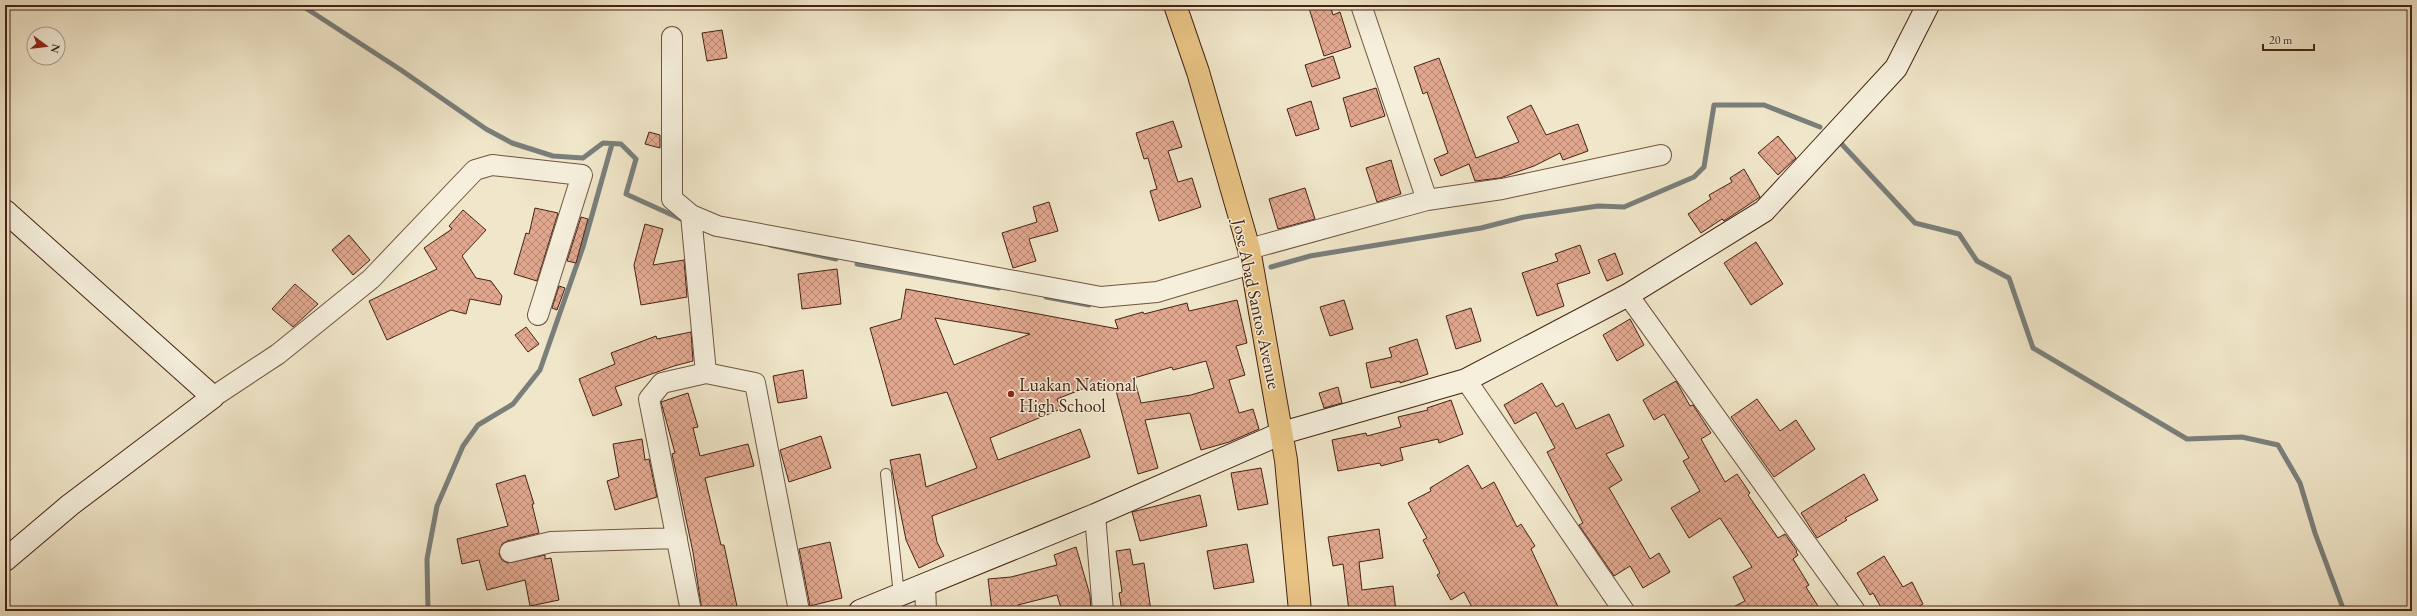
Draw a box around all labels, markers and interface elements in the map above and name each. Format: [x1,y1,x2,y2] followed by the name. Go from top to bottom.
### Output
[26,26,66,66] north arrow
[2263,26,2314,52] scale bar
[2269,32,2293,48] text: 20 m
[48,42,64,55] text: N
[1227,215,1286,391] street label: Jose Abad Santos Avenue
[1019,373,1136,417] place label: Luakan National High School
[1006,389,1016,399] marker: Luakan National High School

